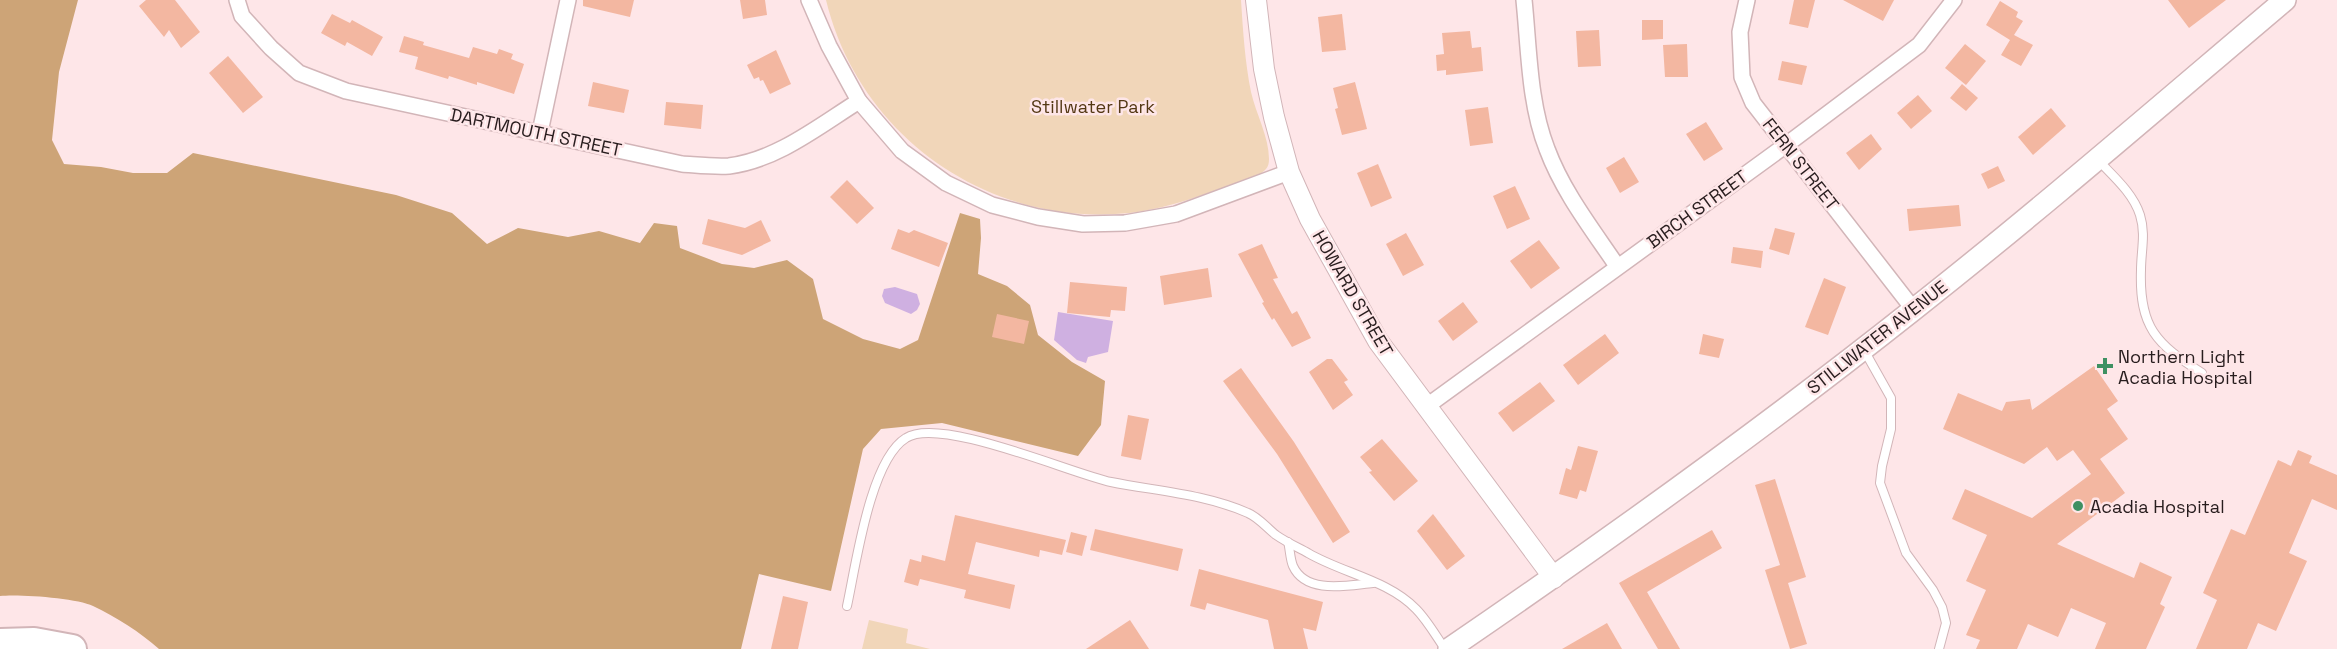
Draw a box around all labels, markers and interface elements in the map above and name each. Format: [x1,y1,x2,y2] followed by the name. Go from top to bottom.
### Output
[1031,95,1155,118] park label: Stillwater Park
[448,103,624,162] street label: DARTMOUTH STREET
[1758,113,1845,215] street label: FERN STREET
[1642,165,1752,253] street label: BIRCH STREET
[1308,226,1399,360] street label: HOWARD STREET
[1802,275,1952,399] street label: STILLWATER AVENUE
[2118,345,2253,389] place label: Northern Light Acadia Hospital
[2096,357,2114,375] marker: Northern Light Acadia Hospital
[2090,495,2225,518] place label: Acadia Hospital
[2071,499,2085,513] marker: Acadia Hospital

